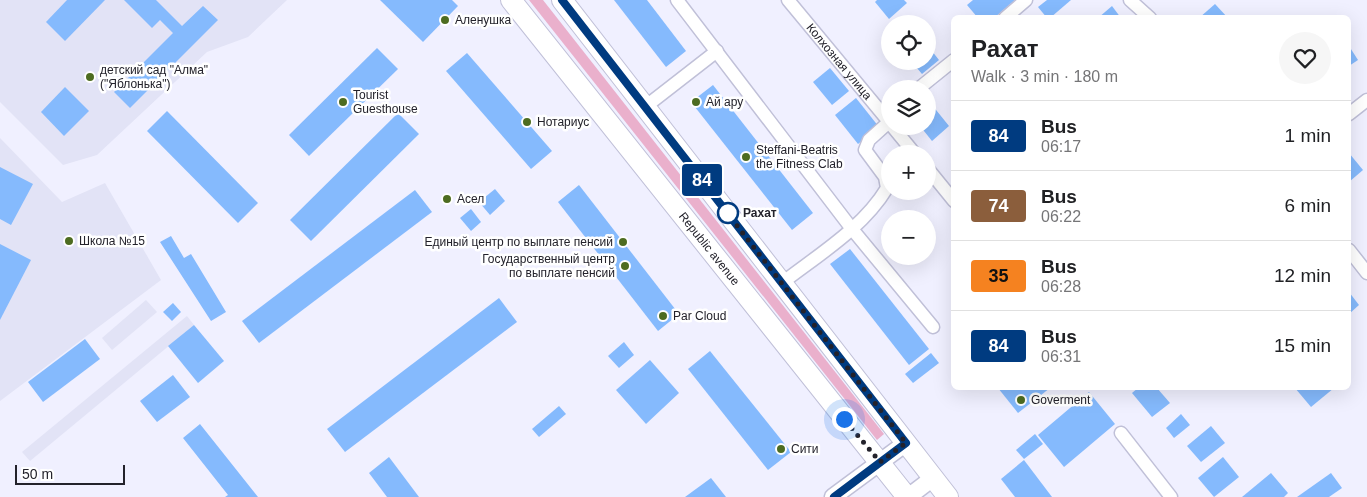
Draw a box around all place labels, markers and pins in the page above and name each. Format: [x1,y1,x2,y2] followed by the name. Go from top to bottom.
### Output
[455,13,511,27] place label: Аленушка
[439,14,451,26] marker: Аленушка
[100,63,208,91] place label: детский сад "Алма" ("Яблонька")
[84,71,96,83] marker: детский сад "Алма" ("Яблонька")
[353,88,418,116] place label: Tourist Guesthouse
[706,95,743,109] place label: Ай ару
[337,96,349,108] marker: Tourist Guesthouse
[690,96,702,108] marker: Ай ару
[537,115,589,129] place label: Нотариус
[521,116,533,128] marker: Нотариус
[756,143,843,171] place label: Steffani-Beatris the Fitness Clab
[740,151,752,163] marker: Steffani-Beatris the Fitness Clab
[457,192,484,206] place label: Асел
[441,193,453,205] marker: Асел
[717,202,739,224] marker: Рахат
[743,206,777,220] place label: Рахат
[79,234,145,248] place label: Школа №15
[63,235,75,247] marker: Школа №15
[424,235,613,249] place label: Единый центр по выплате пенсий
[617,236,629,248] marker: Единый центр по выплате пенсий
[482,252,615,280] place label: Государственный центр по выплате пенсий
[619,260,631,272] marker: Государственный центр по выплате пенсий
[673,309,726,323] place label: Par Cloud
[657,310,669,322] marker: Par Cloud
[1031,393,1091,407] place label: Goverment
[1015,394,1027,406] marker: Goverment
[791,442,819,456] place label: Сити
[775,443,787,455] marker: Сити

